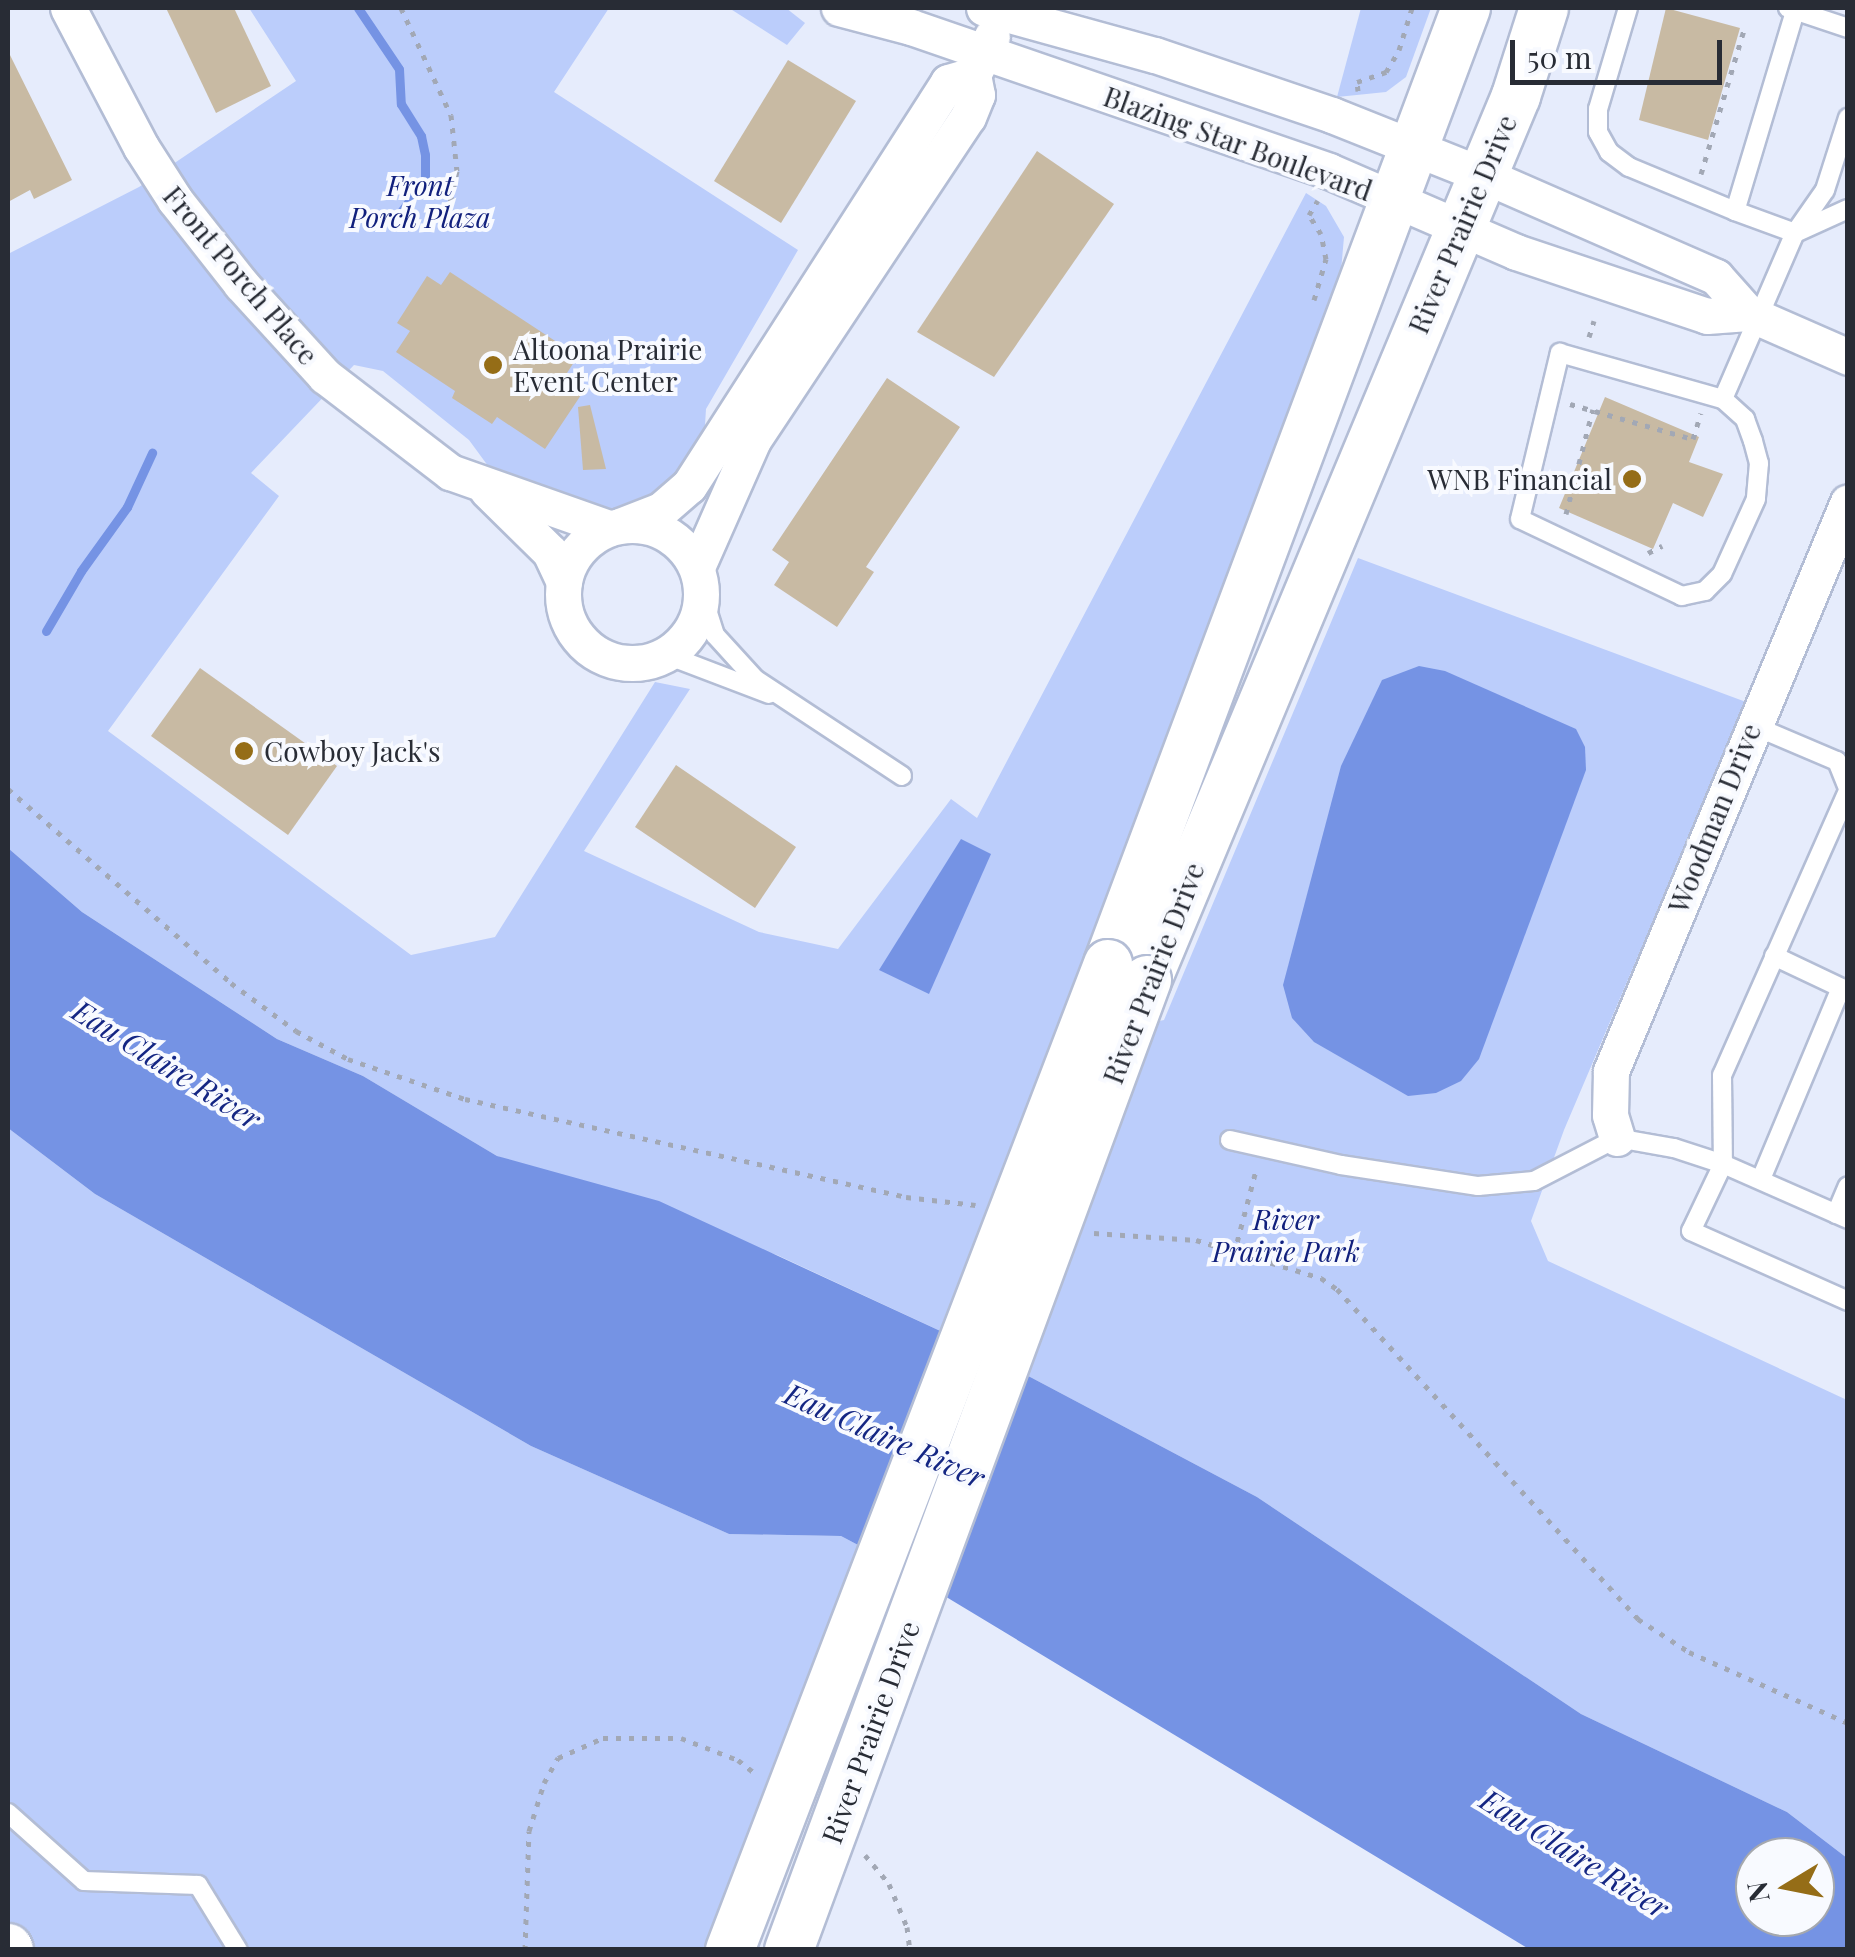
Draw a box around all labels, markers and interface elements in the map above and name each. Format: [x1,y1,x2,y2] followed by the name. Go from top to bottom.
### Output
[1515,20,1728,82] scale bar
[1527,37,1592,77] text: 50 m
[1099,79,1377,207] street label: Blazing Star Boulevard
[1401,109,1523,339] street label: River Prairie Drive
[349,168,491,234] park label: Front Porch Plaza
[156,179,326,371] street label: Front Porch Place
[513,332,703,398] place label: Altoona Prairie Event Center
[482,354,504,376] marker: Altoona Prairie Event Center
[1427,462,1612,496] place label: WNB Financial
[1621,468,1643,490] marker: WNB Financial
[1661,718,1767,918] street label: Woodman Drive
[264,734,441,768] place label: Cowboy Jack's
[233,740,255,762] marker: Cowboy Jack's
[1095,857,1211,1089] street label: River Prairie Drive
[66,992,268,1136] water label: Eau Claire River
[1212,1202,1360,1268] park label: River Prairie Park
[779,1375,991,1495] water label: Eau Claire River
[814,1616,926,1848] street label: River Prairie Drive
[1474,1781,1676,1925] water label: Eau Claire River
[1735,1837,1835,1937] north arrow
[1737,1879,1777,1905] text: N

